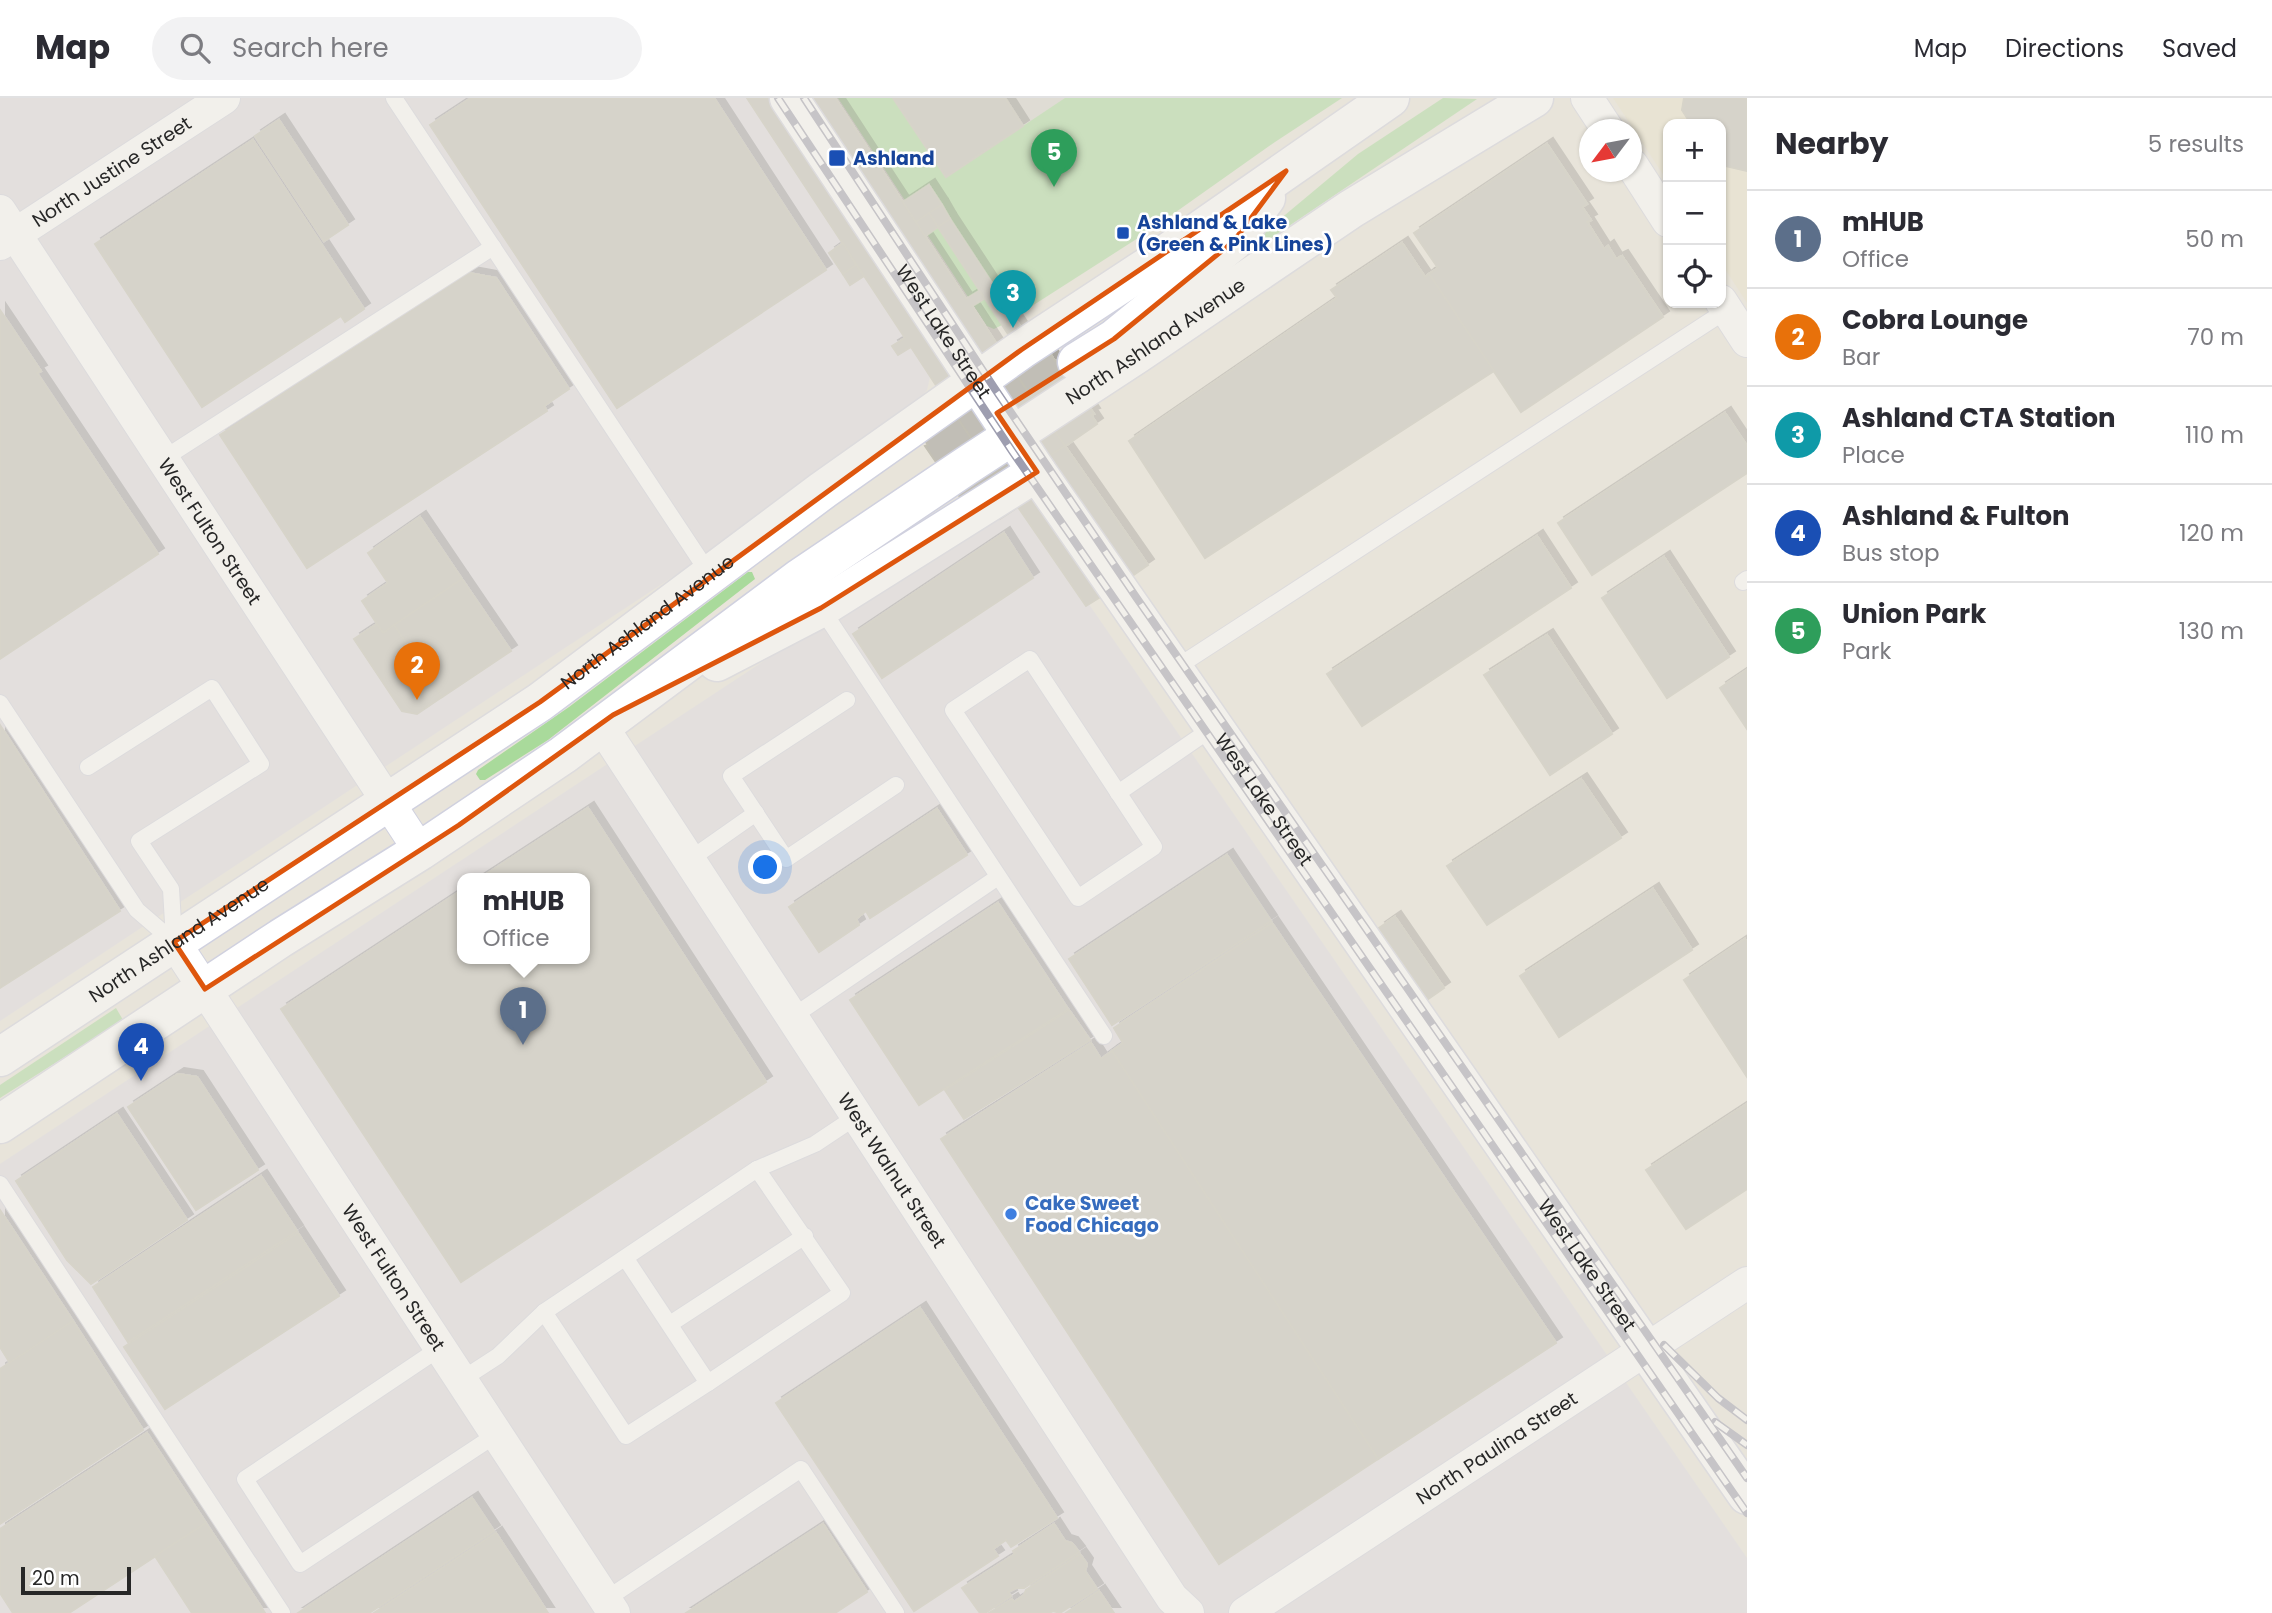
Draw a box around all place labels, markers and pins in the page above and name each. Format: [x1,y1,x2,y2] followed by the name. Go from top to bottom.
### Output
[1031,129,1077,187] pin: 5
[853,145,935,172] place label: Ashland
[827,148,847,168] marker: Ashland
[1137,209,1333,258] place label: Ashland & Lake (Green & Pink Lines)
[1115,225,1131,241] marker: Ashland & Lake (Green & Pink Lines)
[990,270,1036,328] pin: 3
[394,642,440,700] pin: 2
[500,987,546,1045] pin: 1
[118,1023,164,1081] pin: 4
[1025,1190,1159,1239] place label: Cake Sweet Food Chicago
[1003,1206,1019,1222] marker: Cake Sweet Food Chicago

